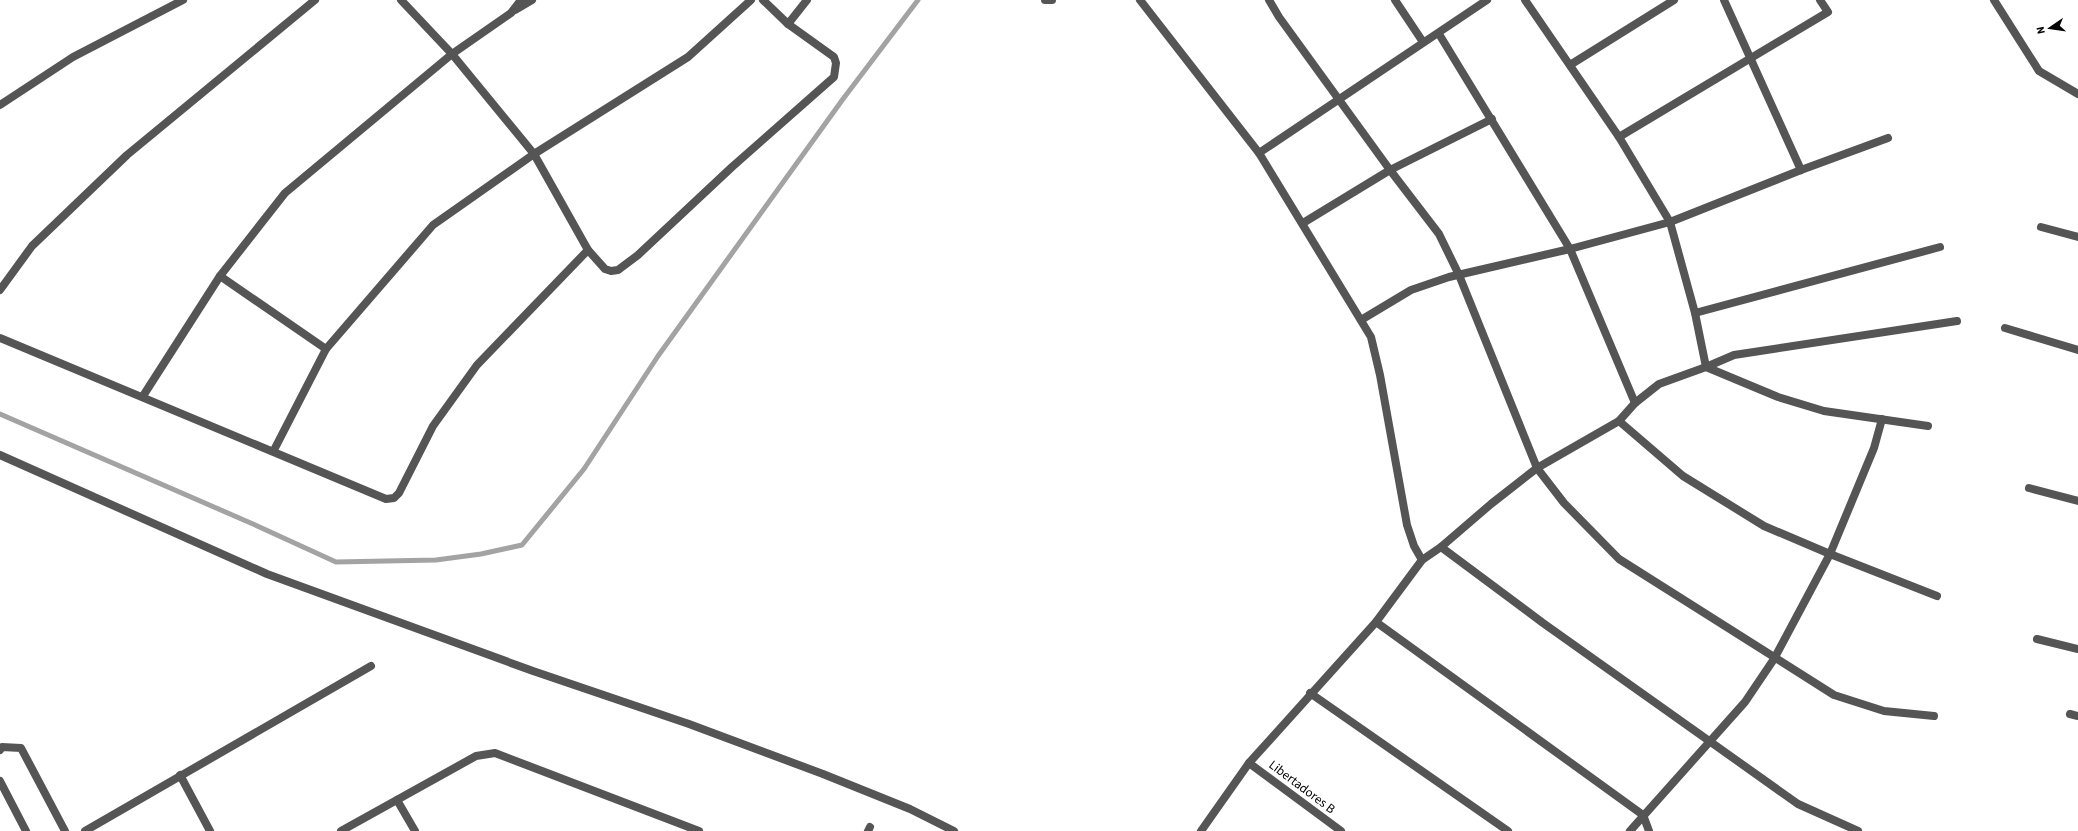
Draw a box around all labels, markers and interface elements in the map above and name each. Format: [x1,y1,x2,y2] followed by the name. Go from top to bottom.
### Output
[2030,8,2070,48] north arrow
[2033,25,2049,35] text: N
[1265,756,1339,818] street label: Libertadores B

